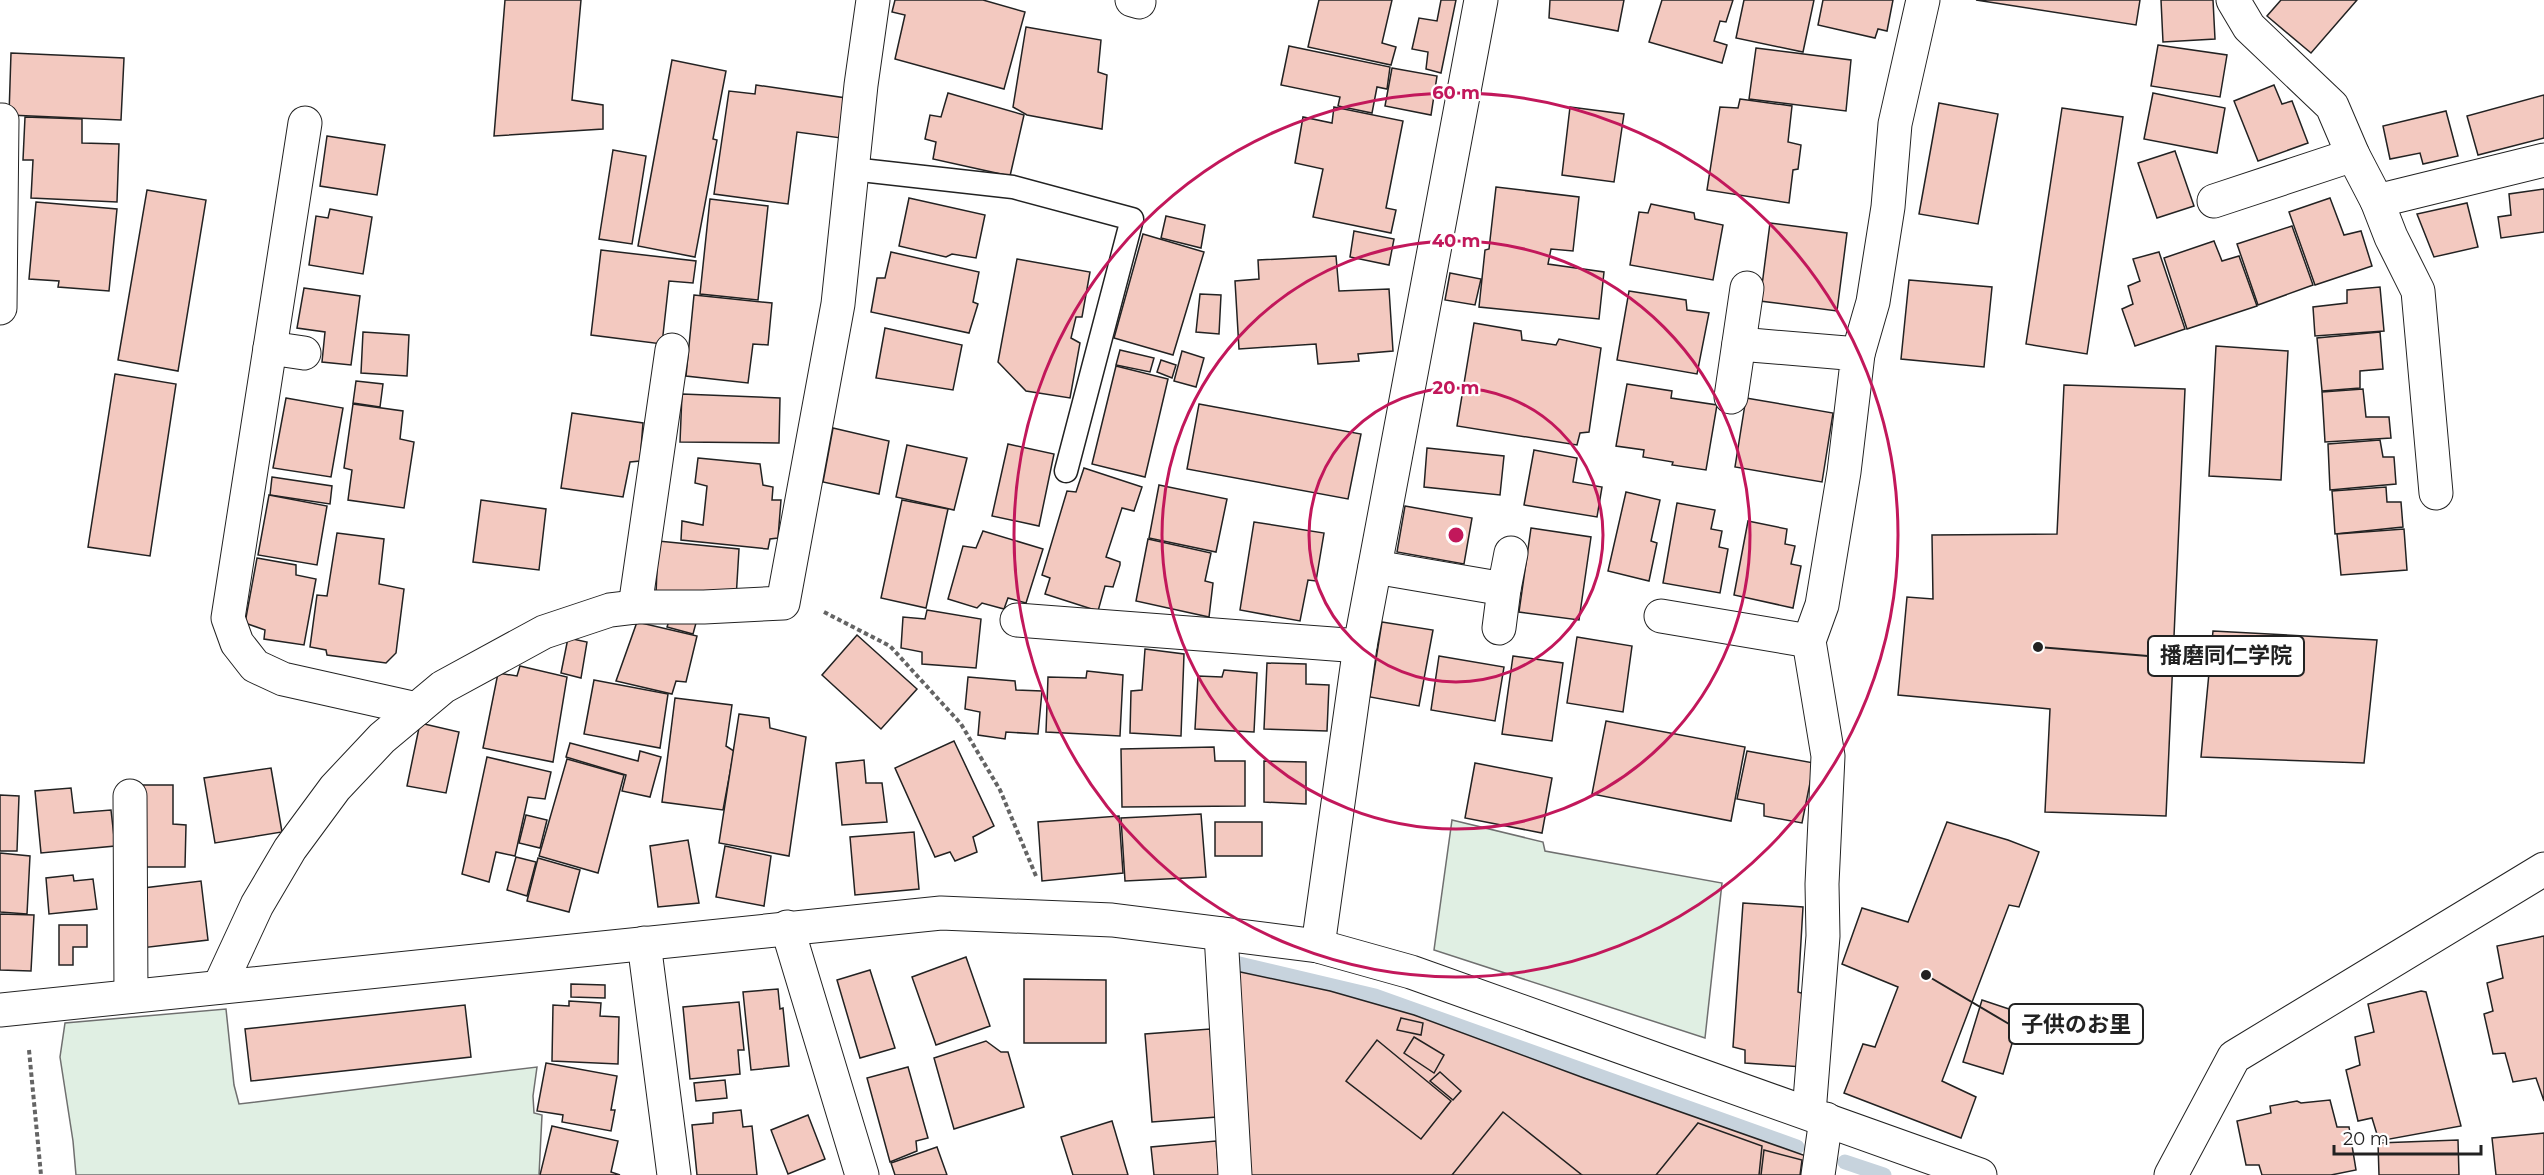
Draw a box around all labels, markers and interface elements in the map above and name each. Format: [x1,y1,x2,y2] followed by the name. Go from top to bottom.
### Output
[1432,82,1480,104] text: 60 m
[1432,230,1480,252] text: 40 m
[1433,377,1479,399] text: 20 m
[1446,525,1466,545] centre of rings
[2148,636,2304,676] callout: 播磨同仁学院
[2160,642,2292,669] text: 播磨同仁学院
[2009,1004,2143,1044] callout: 子供のお里
[2021,1011,2131,1038] text: 子供のお里
[2334,1118,2481,1156] scale bar
[2343,1128,2389,1150] text: 20 m

